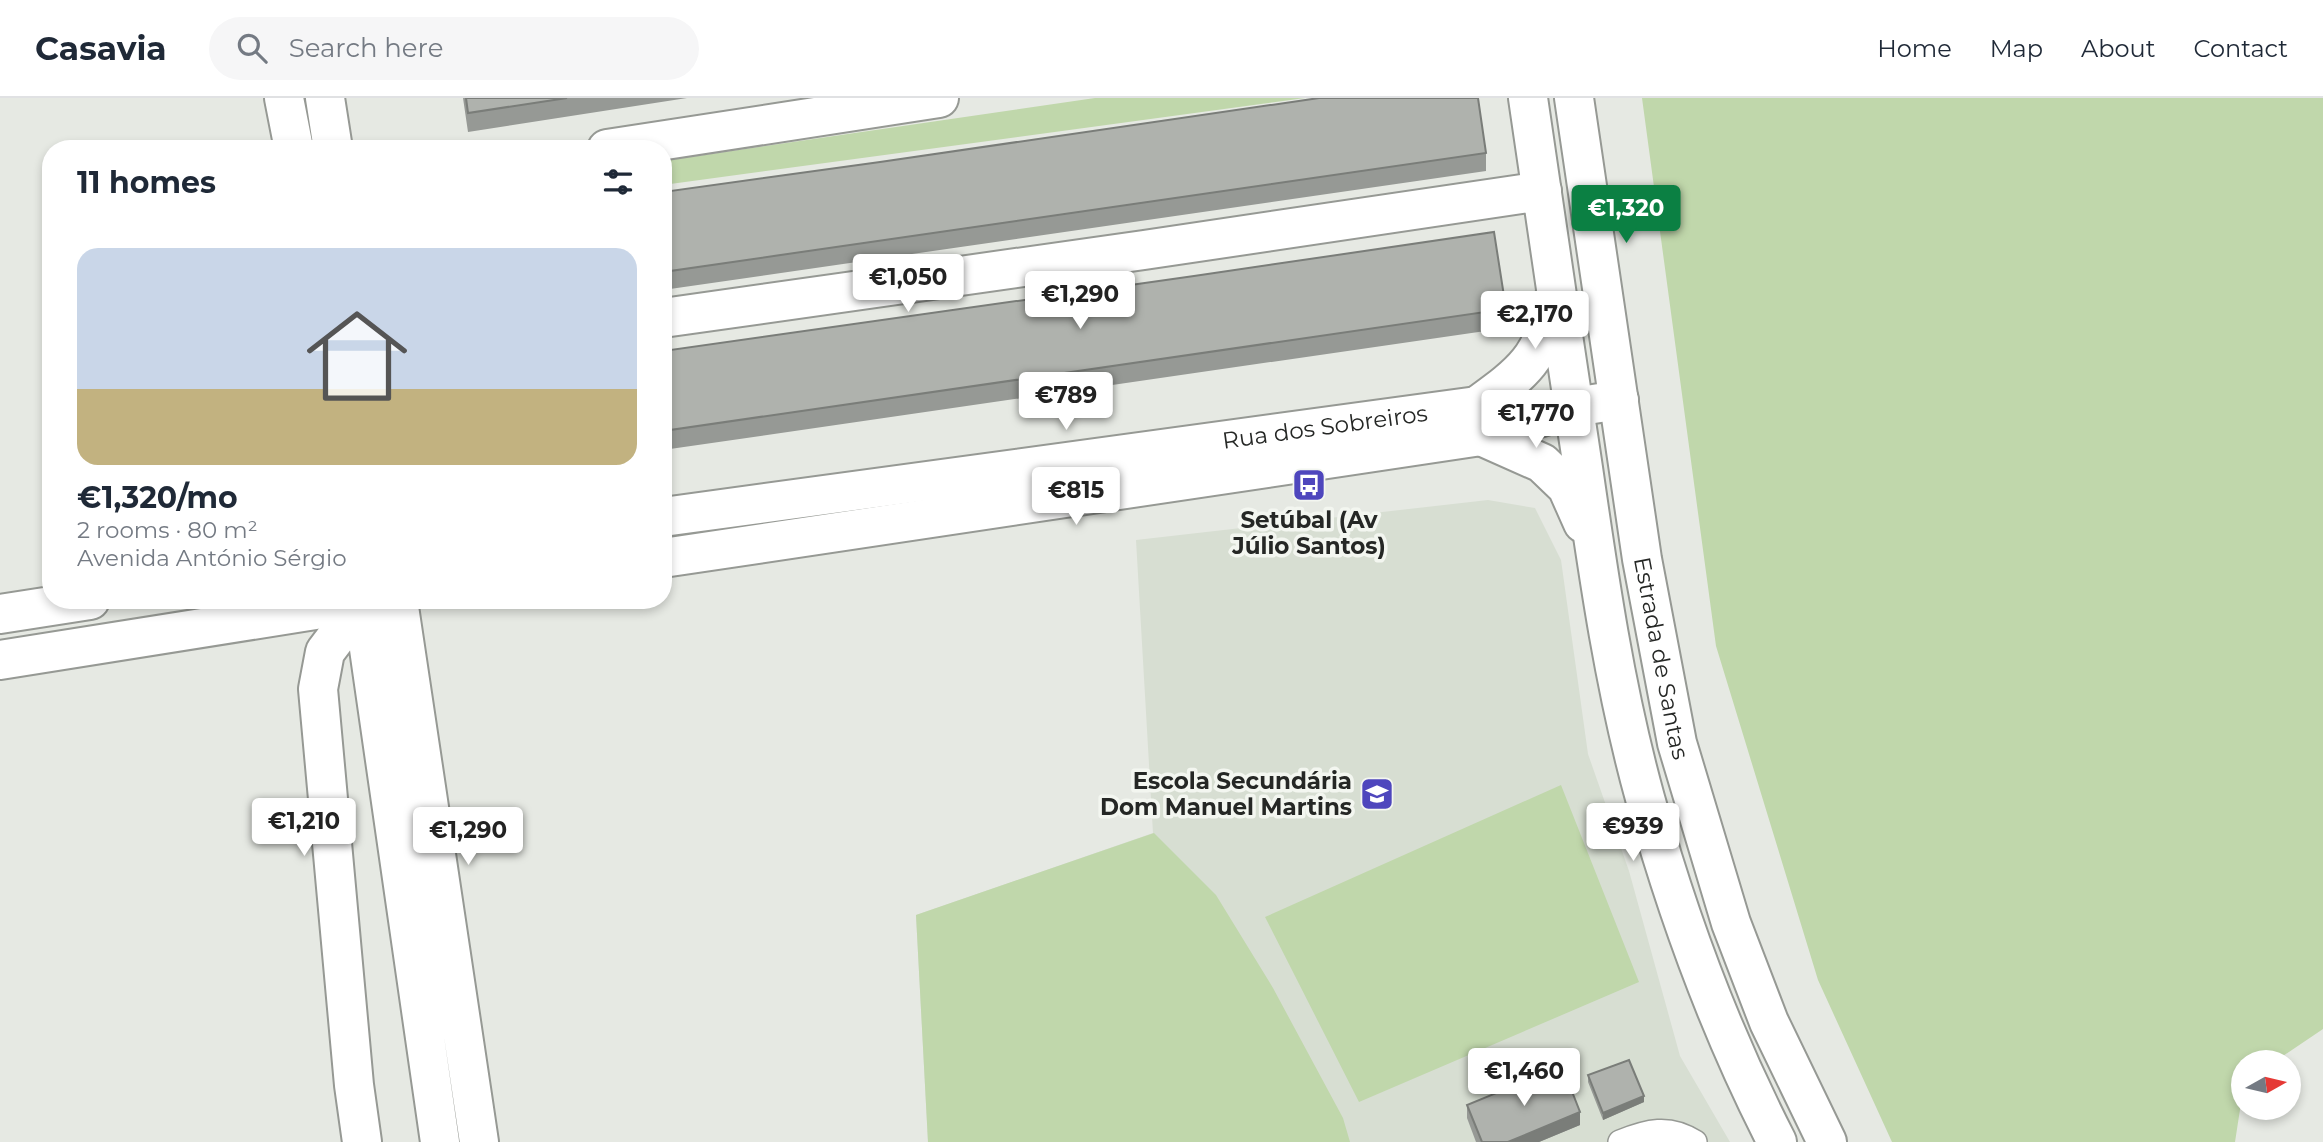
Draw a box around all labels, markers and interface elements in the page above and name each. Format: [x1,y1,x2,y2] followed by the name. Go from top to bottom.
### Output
[209,17,699,80] search box
[35,28,167,68] text: Casavia
[233,29,271,67] icon: search
[289,32,443,64] text: Search here
[1877,34,1952,63] text: Home
[1990,34,2043,63] text: Map
[2081,34,2155,63] text: About
[2193,34,2288,63] text: Contact
[599,163,637,201] icon: filters
[77,164,216,201] text: 11 homes
[1569,186,1683,245] pin: €1,320
[1588,194,1664,222] text: €1,320
[851,254,965,314] pin: €1,050
[869,263,947,291] text: €1,050
[1023,272,1137,331] pin: €1,290
[1041,280,1119,308] text: €1,290
[1478,292,1592,351] pin: €2,170
[294,293,420,419] icon: home
[1497,300,1573,328] text: €2,170
[1025,372,1107,432] pin: €789
[1035,381,1097,409] text: €789
[1479,390,1593,450] pin: €1,770
[1221,399,1429,455] street label: Rua dos Sobreiros
[1497,399,1575,427] text: €1,770
[1290,466,1328,504] bus stop icon: Setúbal (Av Júlio Santos)
[1035,468,1117,527] pin: €815
[1048,476,1104,504] text: €815
[77,479,238,516] text: €1,320/mo
[1231,506,1386,560] place label: Setúbal (Av Júlio Santos)
[77,516,258,544] text: 2 rooms · 80 m²
[77,544,347,572] text: Avenida António Sérgio
[1628,555,1695,763] street label: Estrada de Santas
[1100,767,1352,821] place label: Escola Secundária Dom Manuel Martins
[1358,775,1396,813] school or university icon: Escola Secundária Dom Manuel Martins
[247,798,361,858] pin: €1,210
[1592,804,1674,863] pin: €939
[268,807,340,835] text: €1,210
[411,808,525,867] pin: €1,290
[1602,812,1664,840] text: €939
[429,816,507,844] text: €1,290
[1467,1048,1581,1108] pin: €1,460
[2231,1050,2301,1120] north arrow
[2231,1050,2301,1120] map controls
[1484,1057,1564,1085] text: €1,460

